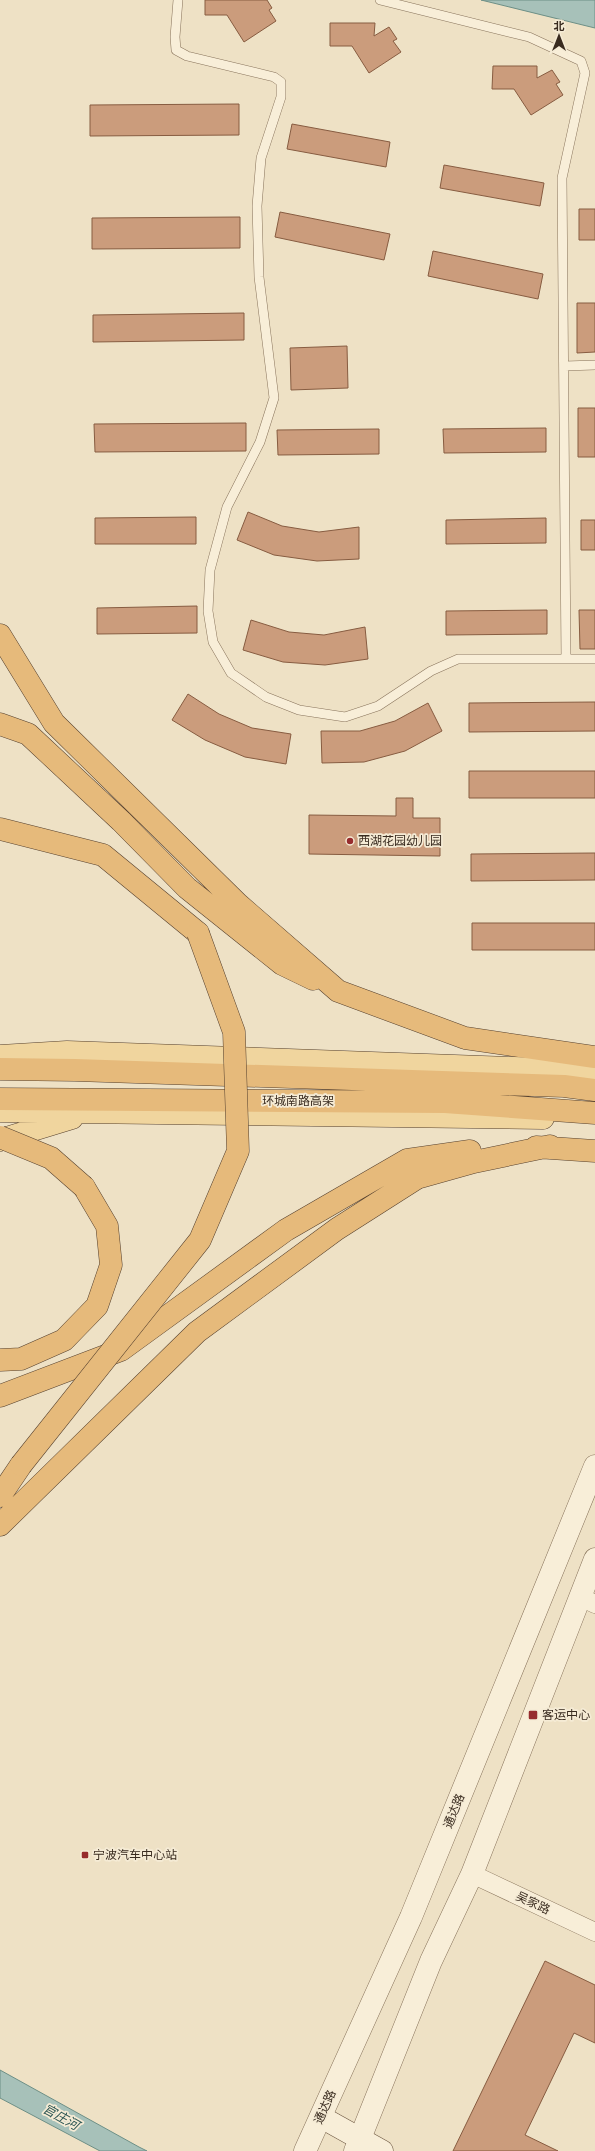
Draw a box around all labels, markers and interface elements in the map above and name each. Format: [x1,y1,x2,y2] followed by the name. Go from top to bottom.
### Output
[539,16,579,56] north arrow
[554,20,565,33] text: 北
[358,834,442,848] place label: 西湖花园幼儿园
[345,836,355,846] marker: 西湖花园幼儿园
[262,1094,334,1108] street label: 环城南路高架
[542,1708,590,1722] place label: 客运中心
[527,1709,539,1721] marker: 客运中心
[441,1792,467,1830] street label: 通达路
[93,1848,177,1862] place label: 宁波汽车中心站
[80,1850,90,1860] marker: 宁波汽车中心站
[514,1889,552,1917] street label: 吴家路
[311,2088,339,2126] street label: 通达路
[40,2101,84,2134] water label: 官庄河

